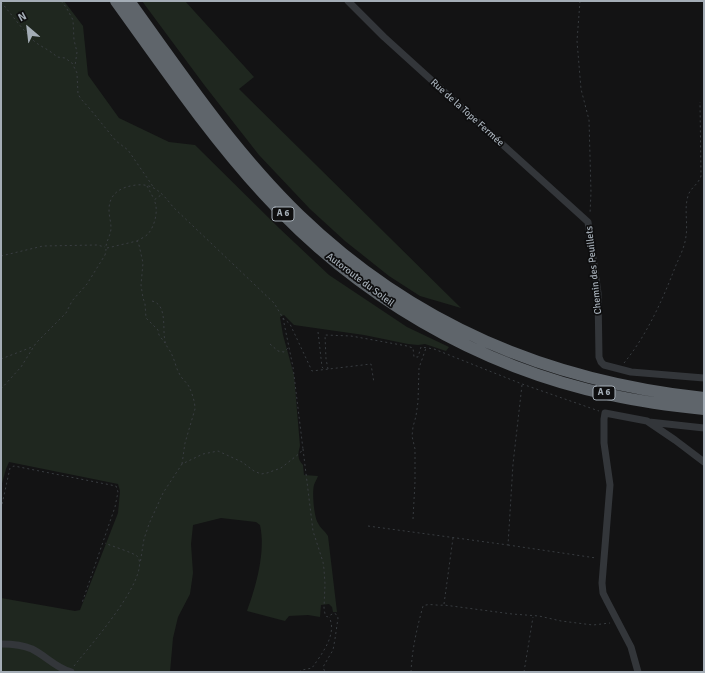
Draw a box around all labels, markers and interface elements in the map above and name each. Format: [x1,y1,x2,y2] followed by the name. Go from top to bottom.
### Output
[8,8,48,48] north arrow
[16,9,29,24] text: N
[428,77,506,149] street label: Rue de la Tope Fermée
[272,207,294,221] road number: A 6
[583,225,605,315] street label: Chemin des Peuillets
[324,251,396,309] street label: Autoroute du Soleil
[593,386,615,400] road number: A 6

